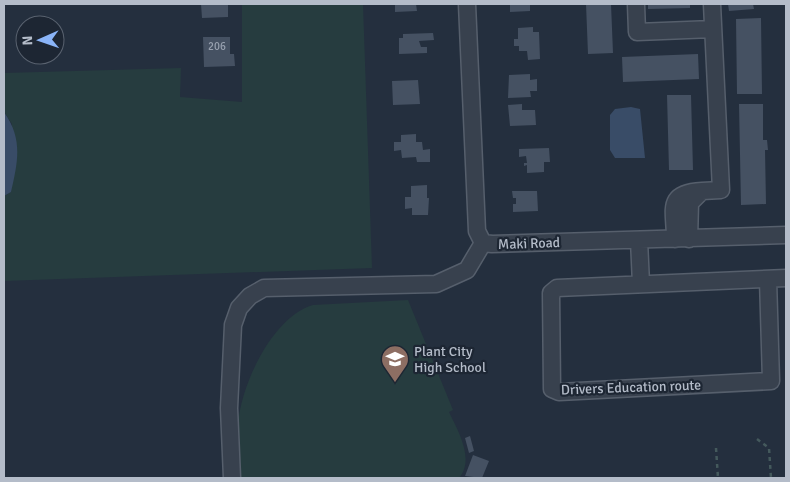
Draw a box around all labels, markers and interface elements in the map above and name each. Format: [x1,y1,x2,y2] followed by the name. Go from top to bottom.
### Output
[15,15,65,65] north arrow
[19,35,36,46] text: N
[208,40,226,53] house number: 206
[498,234,560,253] street label: Maki Road
[414,343,486,376] place label: Plant City High School
[380,344,410,383] school or university icon: Plant City High School
[561,377,701,398] street label: Drivers Education route

